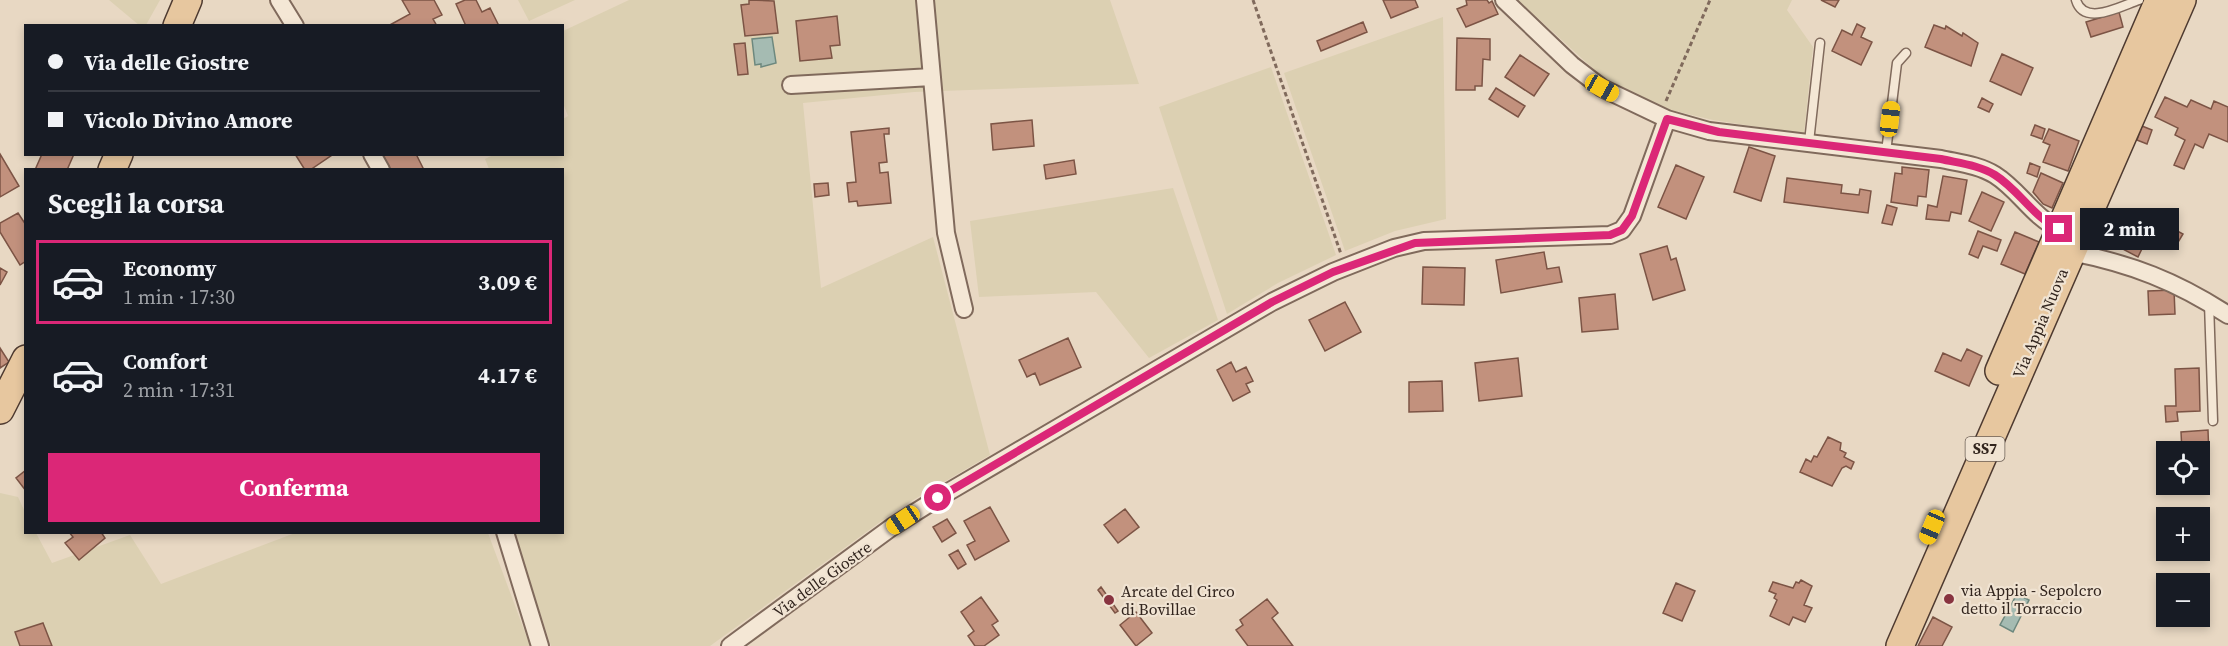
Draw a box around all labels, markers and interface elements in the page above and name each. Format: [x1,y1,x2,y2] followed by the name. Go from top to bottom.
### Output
[84,47,249,77] text: Via delle Giostre
[1582,71,1622,105] car
[1879,100,1901,138] car
[84,105,293,135] text: Vicolo Divino Amore
[48,185,224,222] text: Scegli la corsa
[2080,208,2179,250] callout: 2 min
[2045,215,2072,242] route end
[2104,215,2155,243] text: 2 min
[123,253,217,283] text: Economy
[51,255,105,309] icon: car
[2007,264,2073,381] street label: Via Appia Nuova
[478,267,537,297] text: 3.09 €
[123,283,235,311] text: 1 min · 17:30
[123,346,207,376] text: Comfort
[51,348,105,402] icon: car
[478,360,537,390] text: 4.17 €
[123,376,235,404] text: 2 min · 17:31
[1966,437,2004,461] road number: SS7
[2156,441,2210,627] map controls
[2156,441,2210,495] button: locate
[48,453,540,522] button: Conferma
[924,484,951,511] route start
[883,502,923,538] car
[1917,507,1947,547] car
[2156,507,2210,561] button: +
[768,536,876,622] street label: Via delle Giostre
[2156,573,2210,627] button: −
[1961,579,2102,619] place label: via Appia - Sepolcro detto il Torraccio
[1121,580,1235,620] place label: Arcate del Circo di Bovillae
[1942,592,1956,606] marker: via Appia - Sepolcro detto il Torraccio
[1102,593,1116,607] marker: Arcate del Circo di Bovillae

